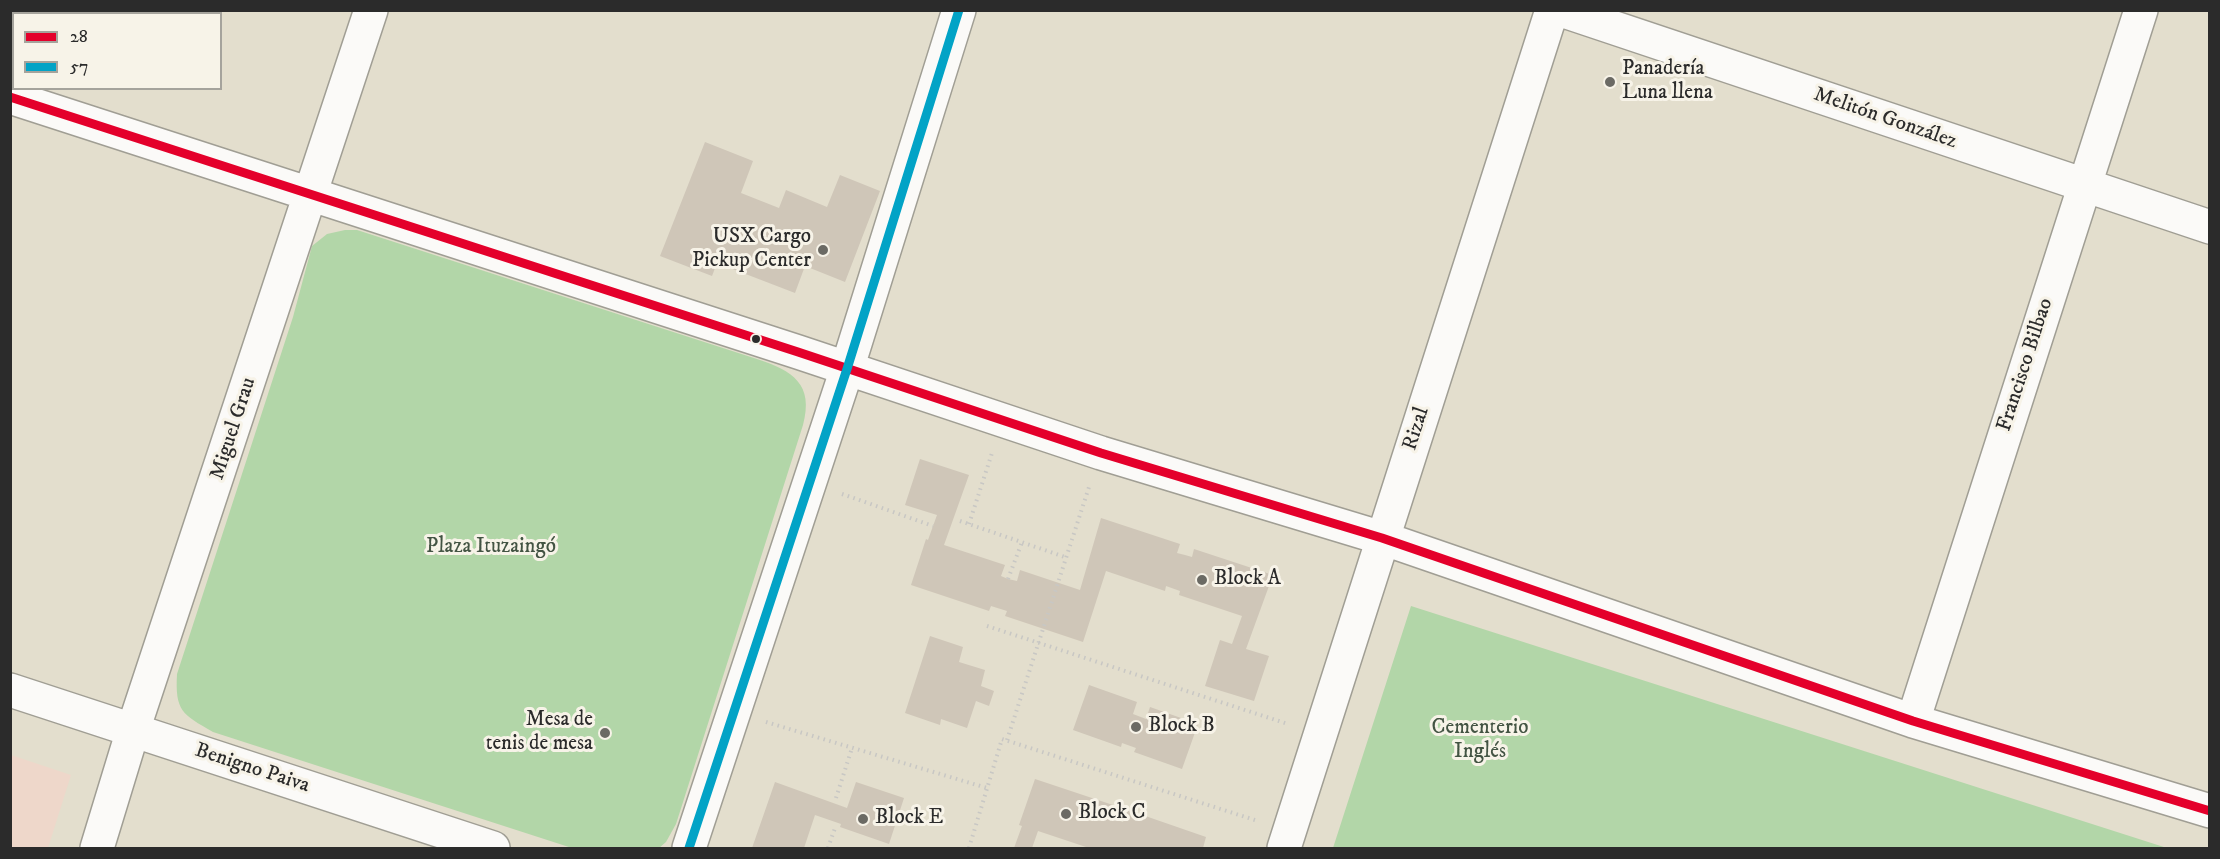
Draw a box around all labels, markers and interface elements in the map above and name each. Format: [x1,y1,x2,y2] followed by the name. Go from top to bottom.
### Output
[12,12,222,90] legend
[70,26,88,48] text: 28
[70,56,88,78] text: 57
[1622,57,1713,107] place label: Panadería Luna llena
[1603,75,1617,89] marker: Panadería Luna llena
[1810,83,1960,155] street label: Melitón González
[692,225,811,275] place label: USX Cargo Pickup Center
[816,243,830,257] marker: USX Cargo Pickup Center
[1993,295,2059,435] street label: Francisco Bilbao
[750,333,762,345] unlabelled marker
[206,375,262,483] street label: Miguel Grau
[1398,404,1436,454] street label: Rizal
[426,535,556,561] park label: Plaza Ituzaingó
[1214,567,1281,593] place label: Block A
[1195,573,1209,587] marker: Block A
[486,708,593,758] place label: Mesa de tenis de mesa
[1148,714,1215,740] place label: Block B
[1432,716,1528,766] park label: Cementerio Inglés
[1129,720,1143,734] marker: Block B
[598,726,612,740] marker: Mesa de tenis de mesa
[192,739,312,799] street label: Benigno Paiva
[1078,801,1146,827] place label: Block C
[875,806,943,832] place label: Block E
[1059,807,1073,821] marker: Block C
[856,812,870,826] marker: Block E

